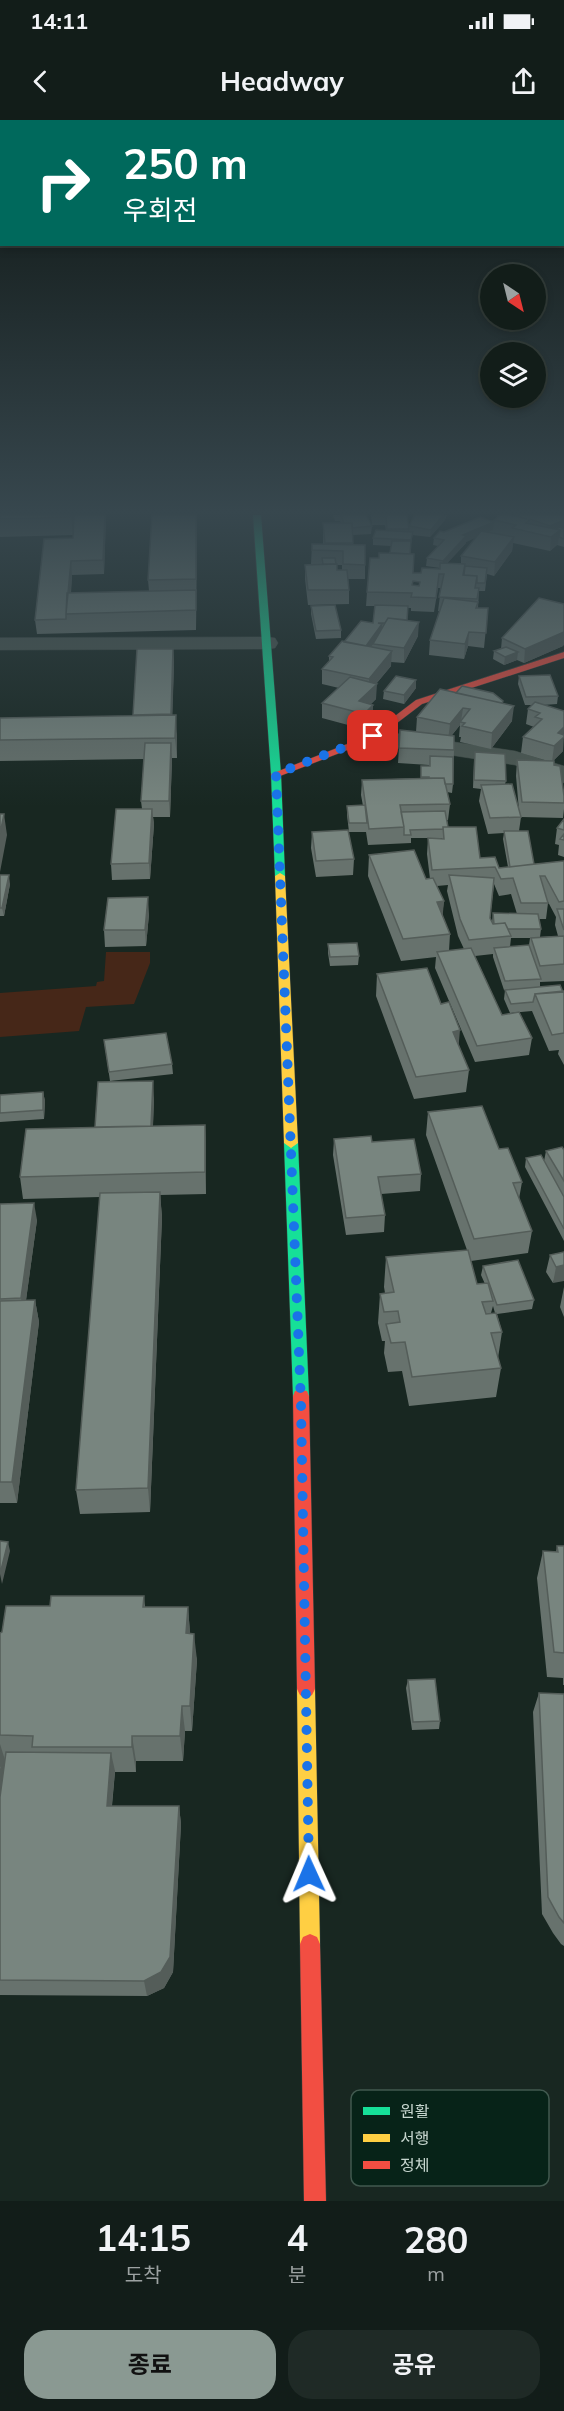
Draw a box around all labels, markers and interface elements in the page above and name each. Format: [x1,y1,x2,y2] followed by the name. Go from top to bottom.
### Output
[30,7,88,35] text: 14:11
[220,64,344,98] text: Headway
[24,65,57,98] icon: back
[507,65,540,98] icon: share
[123,137,248,190] text: 250 m
[24,144,102,222] icon: right
[123,193,198,227] text: 우회전
[480,264,546,330] north arrow
[480,264,546,408] map controls
[480,342,546,408] button: layers
[347,710,398,761] pin
[356,719,389,752] icon: arrive
[277,1842,341,1906] position arrow
[351,2090,549,2186] legend
[400,2101,430,2121] text: 원활
[400,2128,429,2148] text: 서행
[400,2155,429,2175] text: 정체
[96,2215,191,2260] text: 14:15
[286,2215,308,2260] text: 4
[404,2217,468,2262] text: 280
[427,2261,445,2286] text: m
[125,2262,162,2287] text: 도착
[288,2262,306,2287] text: 분
[24,2330,276,2399] button: 종료
[288,2330,540,2399] button: 공유

